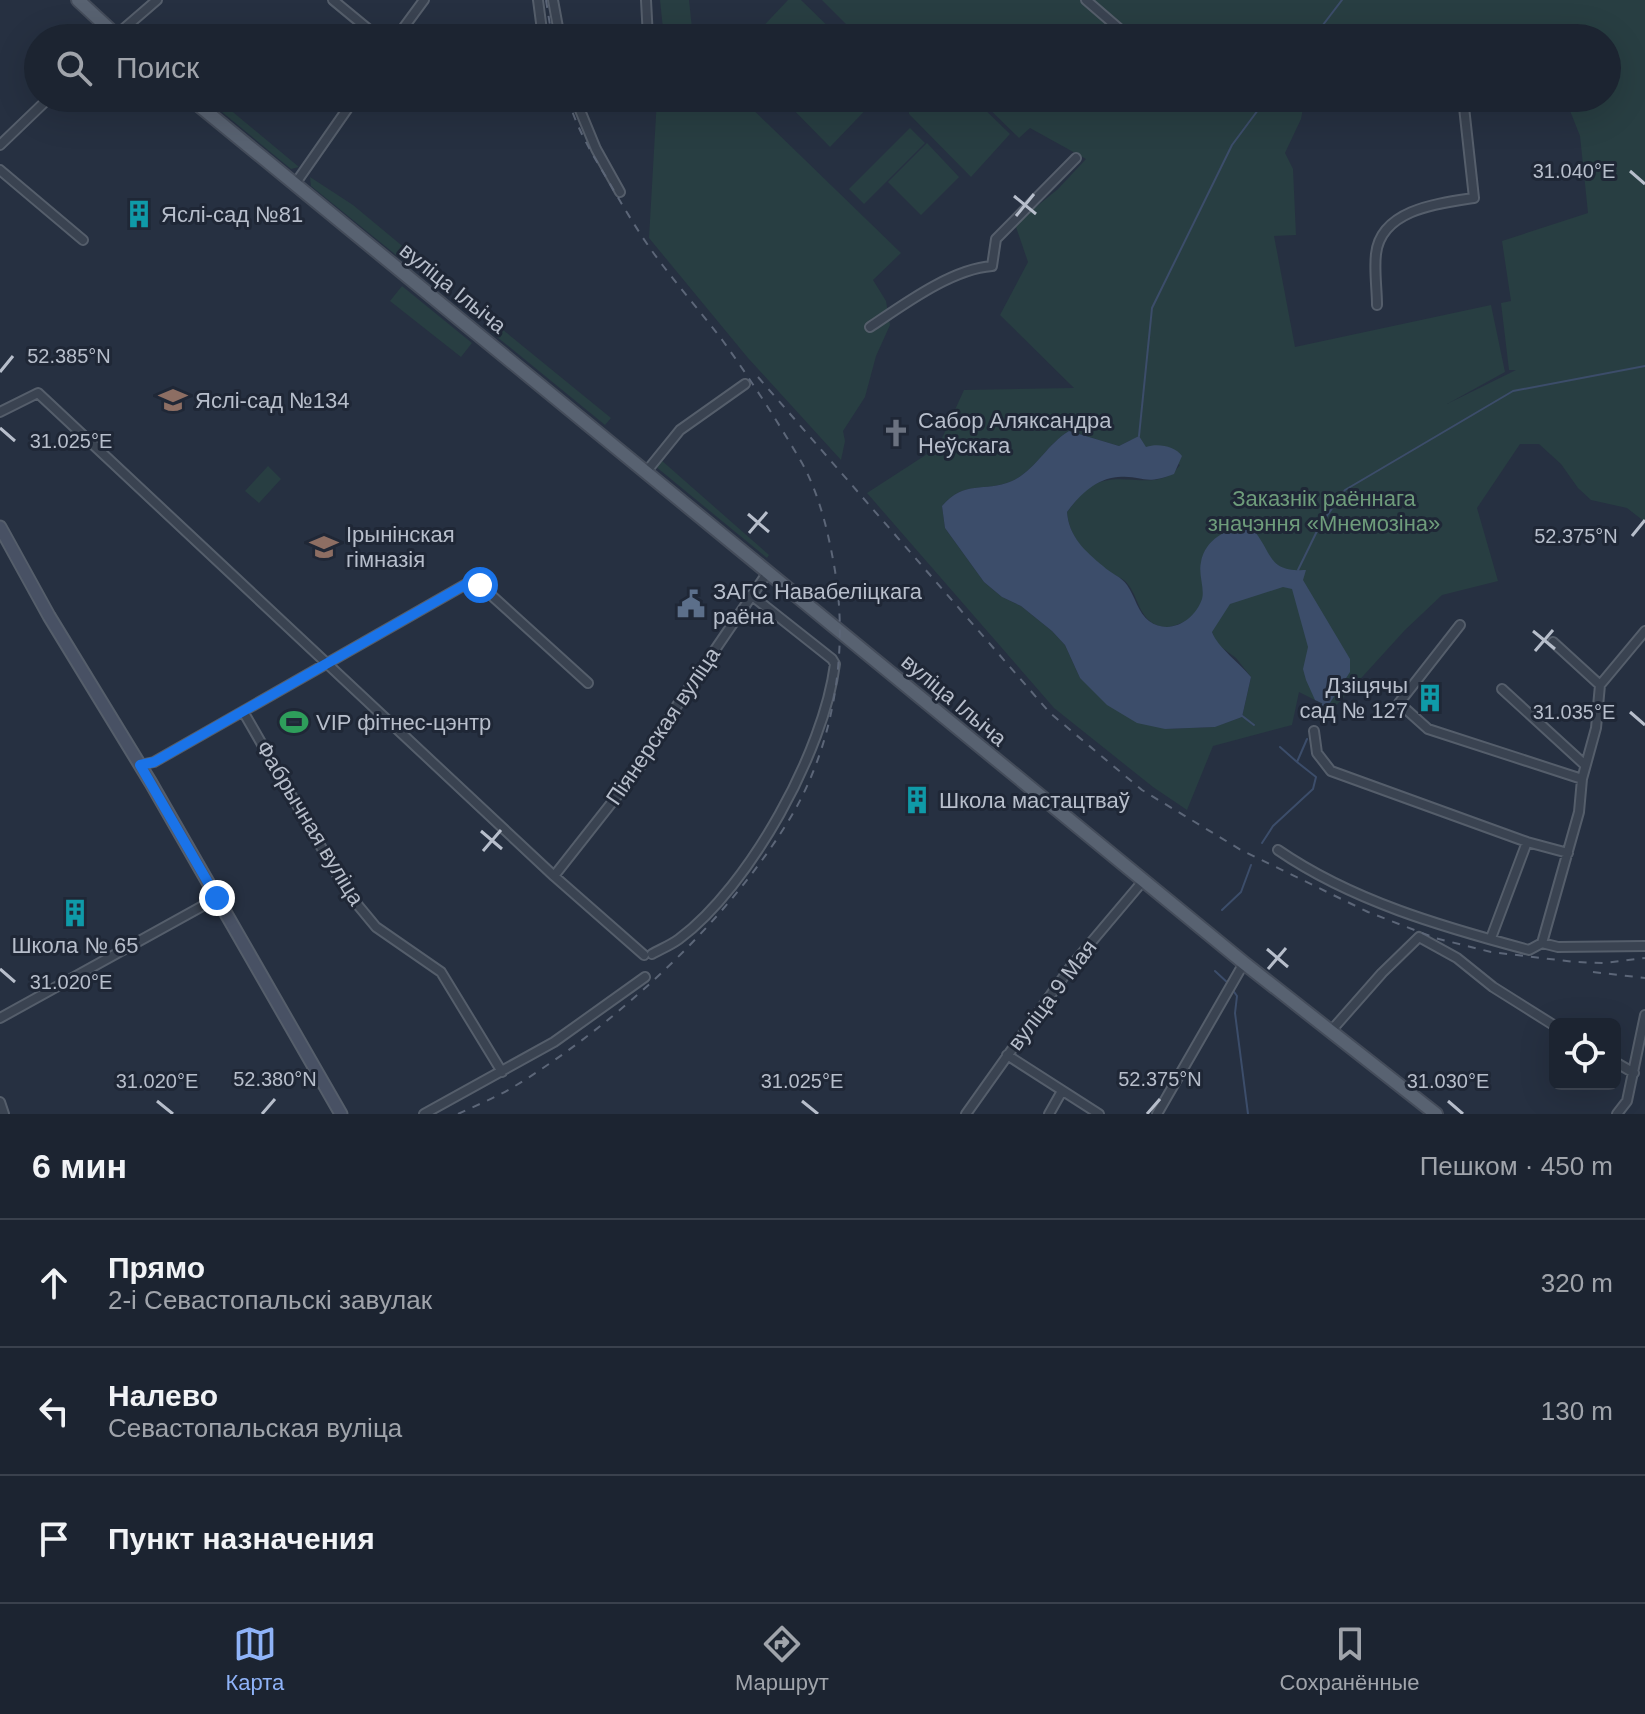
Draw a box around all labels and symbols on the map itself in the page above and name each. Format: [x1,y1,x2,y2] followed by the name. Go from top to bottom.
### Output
[1533,160,1615,182] text: 31.040°E
[124,199,154,229] building icon: Яслі-сад №81
[161,202,303,227] place label: Яслі-сад №81
[395,238,512,339] street label: вуліца Ільіча
[27,345,111,367] text: 52.385°N
[158,385,188,415] school or university icon: Яслі-сад №134
[195,388,349,413] place label: Яслі-сад №134
[918,408,1112,458] place label: Сабор Аляксандра Неўскага
[881,418,911,448] church icon: Сабор Аляксандра Неўскага
[30,430,112,452] text: 31.025°E
[1208,486,1440,536] park label: Заказнік раённага значэння «Мнемозіна»
[346,522,455,572] place label: Ірынінская гімназія
[1534,525,1618,547] text: 52.375°N
[309,532,339,562] school or university icon: Ірынінская гімназія
[462,567,498,603] route start
[713,579,923,629] place label: ЗАГС Навабеліцкага раёна
[676,589,706,619] public building icon: ЗАГС Навабеліцкага раёна
[601,642,725,810] street label: Піянерская вуліца
[896,649,1012,752] street label: вуліца Ільіча
[1299,673,1408,723] place label: Дзіцячы сад № 127
[1415,683,1445,713] building icon: Дзіцячы сад № 127
[1533,701,1615,723] text: 31.035°E
[279,707,309,737] sports icon: VIP фітнес-цэнтр
[316,710,491,735] place label: VIP фітнес-цэнтр
[251,736,369,911] street label: Фабрычная вуліца
[902,785,932,815] building icon: Школа мастацтваў
[939,788,1130,813] place label: Школа мастацтваў
[199,880,235,916] route end
[60,898,90,928] building icon: Школа № 65
[11,933,139,958] place label: Школа № 65
[1002,935,1102,1055] street label: вуліца 9 Мая
[30,971,112,993] text: 31.020°E
[233,1068,317,1090] text: 52.380°N
[1118,1068,1202,1090] text: 52.375°N
[116,1070,198,1092] text: 31.020°E
[761,1070,843,1092] text: 31.025°E
[1407,1070,1489,1092] text: 31.030°E

